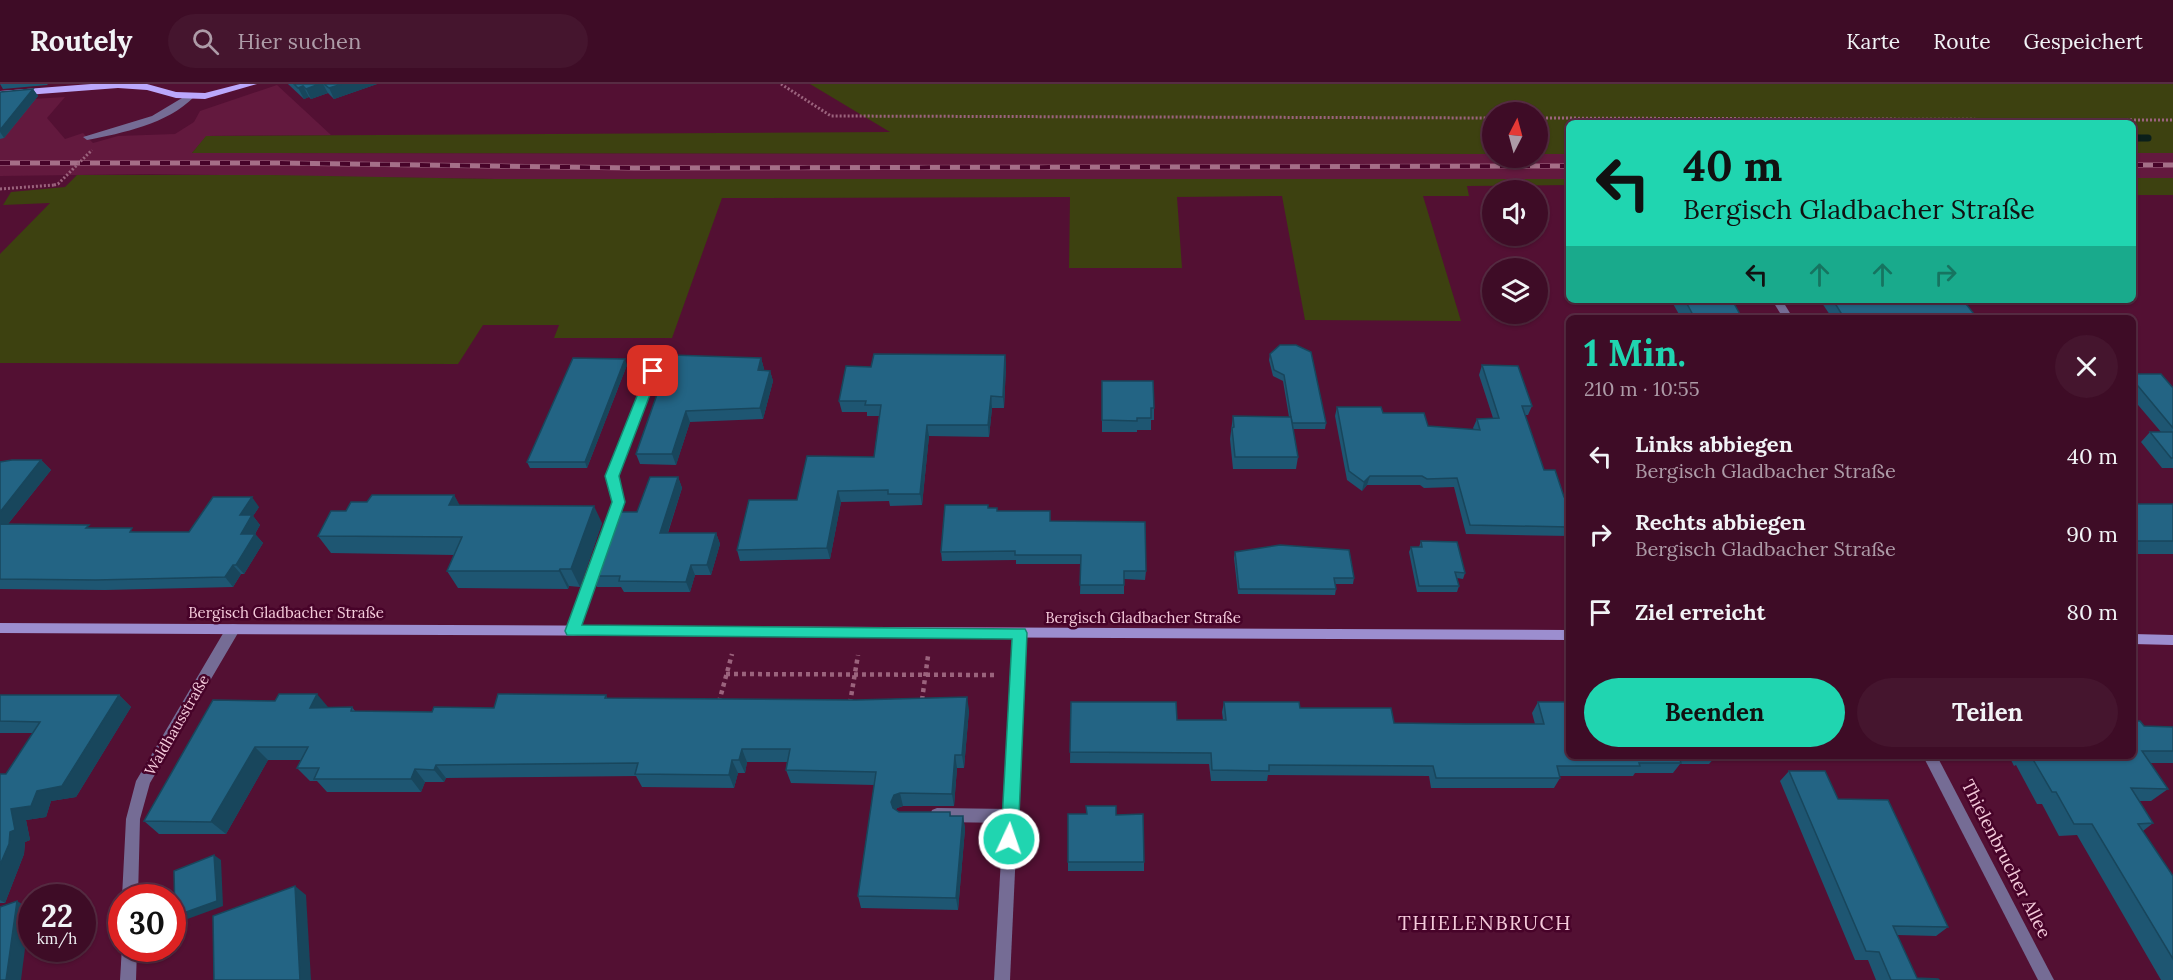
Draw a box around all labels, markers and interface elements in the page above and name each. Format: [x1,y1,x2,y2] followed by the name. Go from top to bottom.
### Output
[168,14,588,68] search box
[30,23,132,59] text: Routely
[189,25,222,58] icon: search
[237,27,361,55] text: Hier suchen
[1846,28,1900,55] text: Karte
[1933,28,1991,55] text: Route
[2024,28,2143,55] text: Gespeichert
[1482,102,1548,168] north arrow
[1482,102,1548,324] map controls
[1683,139,1782,193] text: 40 m
[1584,144,1662,222] icon: left
[1482,180,1548,246] button: sound
[1683,192,2035,226] text: Bergisch Gladbacher Straße
[1482,258,1548,324] button: layers
[1740,258,1773,291] icon: left
[1803,258,1836,291] icon: ahead
[1866,258,1899,291] icon: ahead
[1929,258,1962,291] icon: right
[1584,330,1686,376] text: 1 Min.
[2055,335,2118,398] button: close
[627,345,678,396] pin
[636,354,669,387] icon: arrive
[1584,376,1700,401] text: 210 m · 10:55
[1635,430,1793,458] text: Links abbiegen
[1584,440,1617,473] icon: left
[2067,442,2118,470] text: 40 m
[1635,458,1896,483] text: Bergisch Gladbacher Straße
[1635,508,1806,536] text: Rechts abbiegen
[1584,518,1617,551] icon: right
[2066,520,2118,548] text: 90 m
[1635,536,1896,561] text: Bergisch Gladbacher Straße
[1584,596,1617,629] icon: arrive
[1635,598,1766,626] text: Ziel erreicht
[2067,598,2118,626] text: 80 m
[188,603,384,622] street label: Bergisch Gladbacher Straße
[1045,608,1241,627] street label: Bergisch Gladbacher Straße
[140,671,213,778] street label: Waldhausstraße
[1584,678,1845,747] button: Beenden
[1857,678,2118,747] button: Teilen
[1957,776,2056,942] street label: Thielenbrucher Allee
[977,807,1041,871] position arrow
[108,884,186,962] speed limit sign: 30
[41,897,73,935] text: 22
[1398,910,1572,935] district label: THIELENBRUCH
[37,929,77,948] text: km/h

